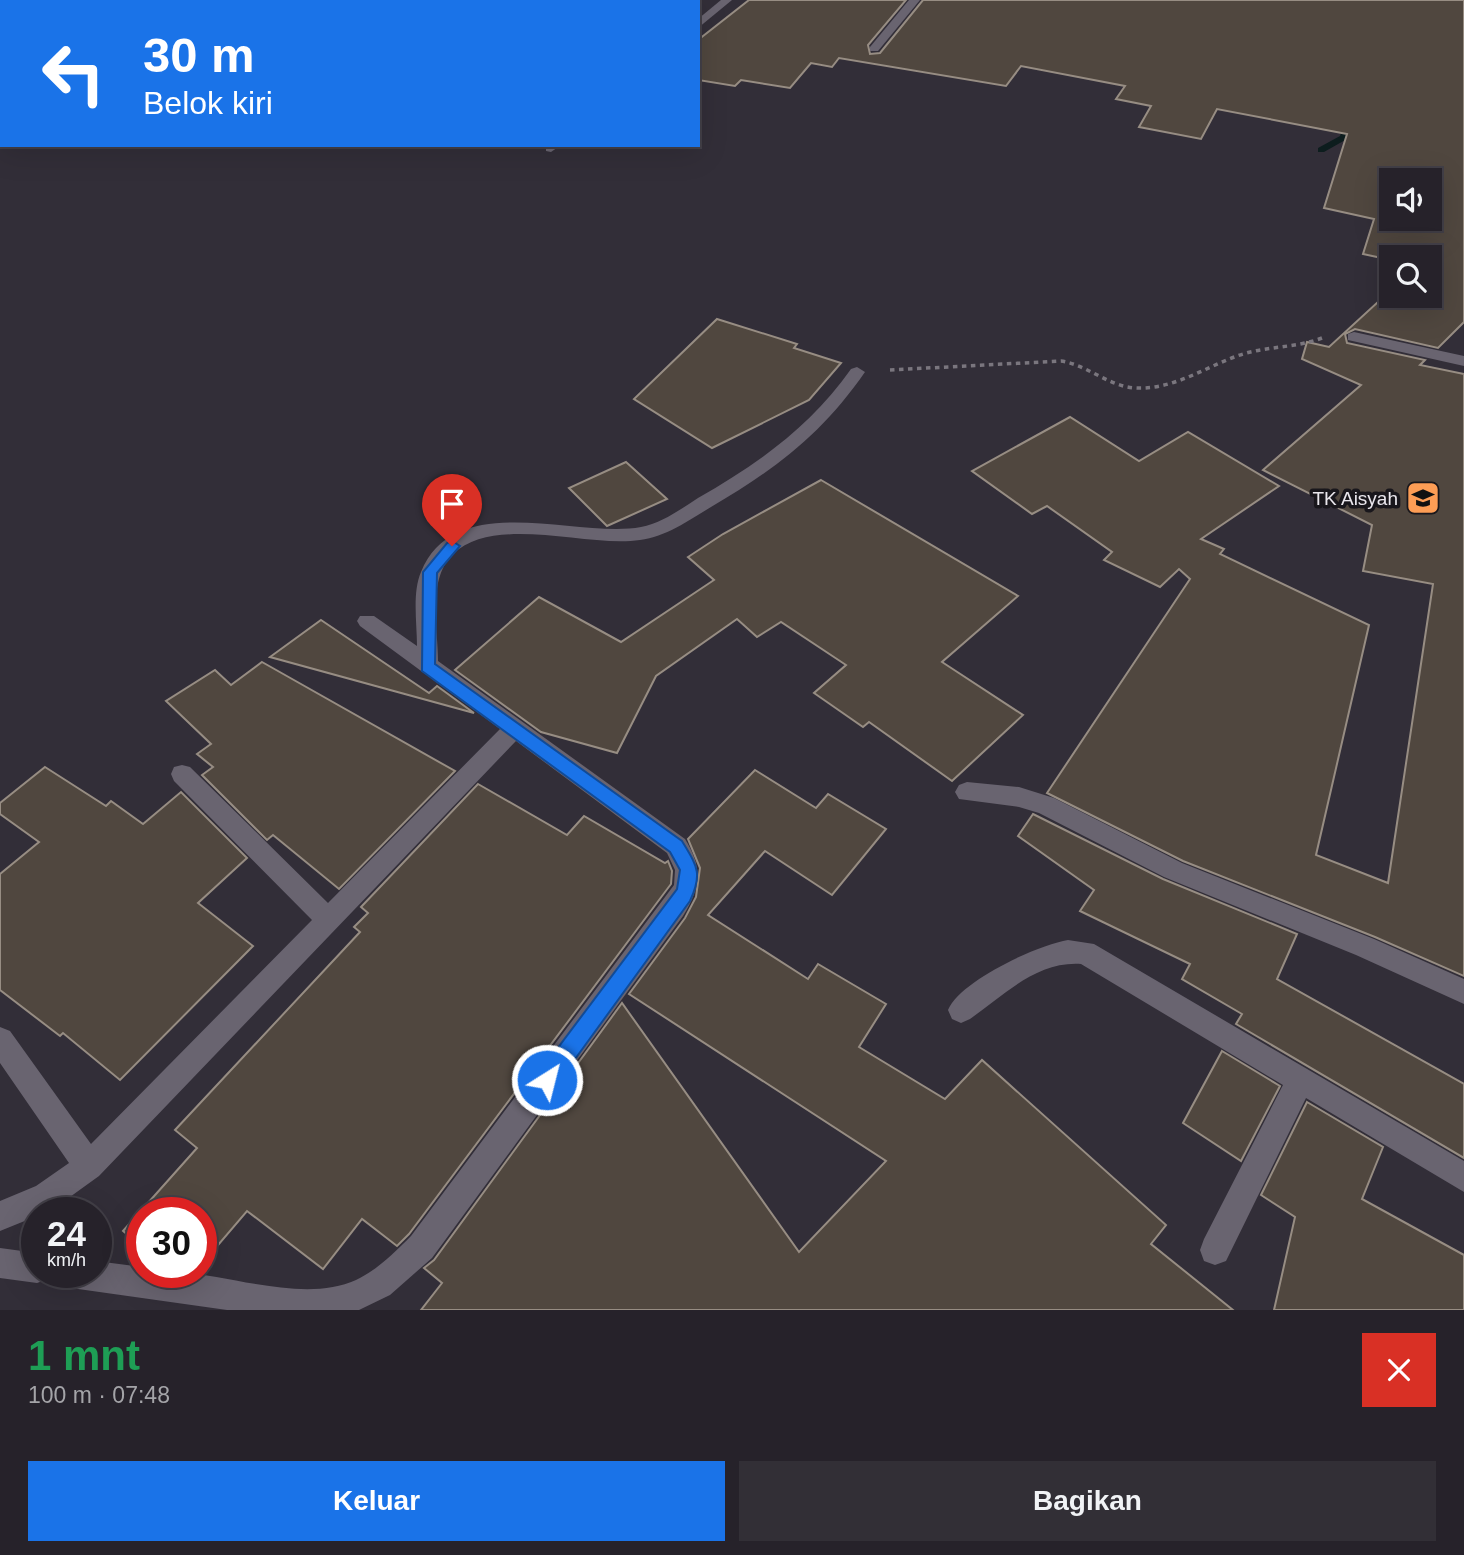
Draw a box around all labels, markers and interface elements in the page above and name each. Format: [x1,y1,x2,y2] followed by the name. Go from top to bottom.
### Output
[28,28,119,119] icon: left
[143,28,255,82] text: 30 m
[143,85,273,121] text: Belok kiri
[1379,168,1442,308] map controls
[1379,168,1442,231] button: sound
[1379,245,1442,308] button: search
[422,474,482,546] pin
[1404,479,1442,517] school or university icon: TK Aisyah
[433,485,471,523] icon: arrive
[1312,488,1398,509] place label: TK Aisyah
[510,1043,584,1117] position arrow
[126,1197,217,1288] speed limit sign: 30
[47,1214,86,1253] text: 24
[47,1250,86,1270] text: km/h
[28,1332,140,1379] text: 1 mnt
[1362,1333,1436,1407] button: close
[28,1382,170,1408] text: 100 m · 07:48
[28,1461,725,1541] button: Keluar
[739,1461,1436,1541] button: Bagikan

